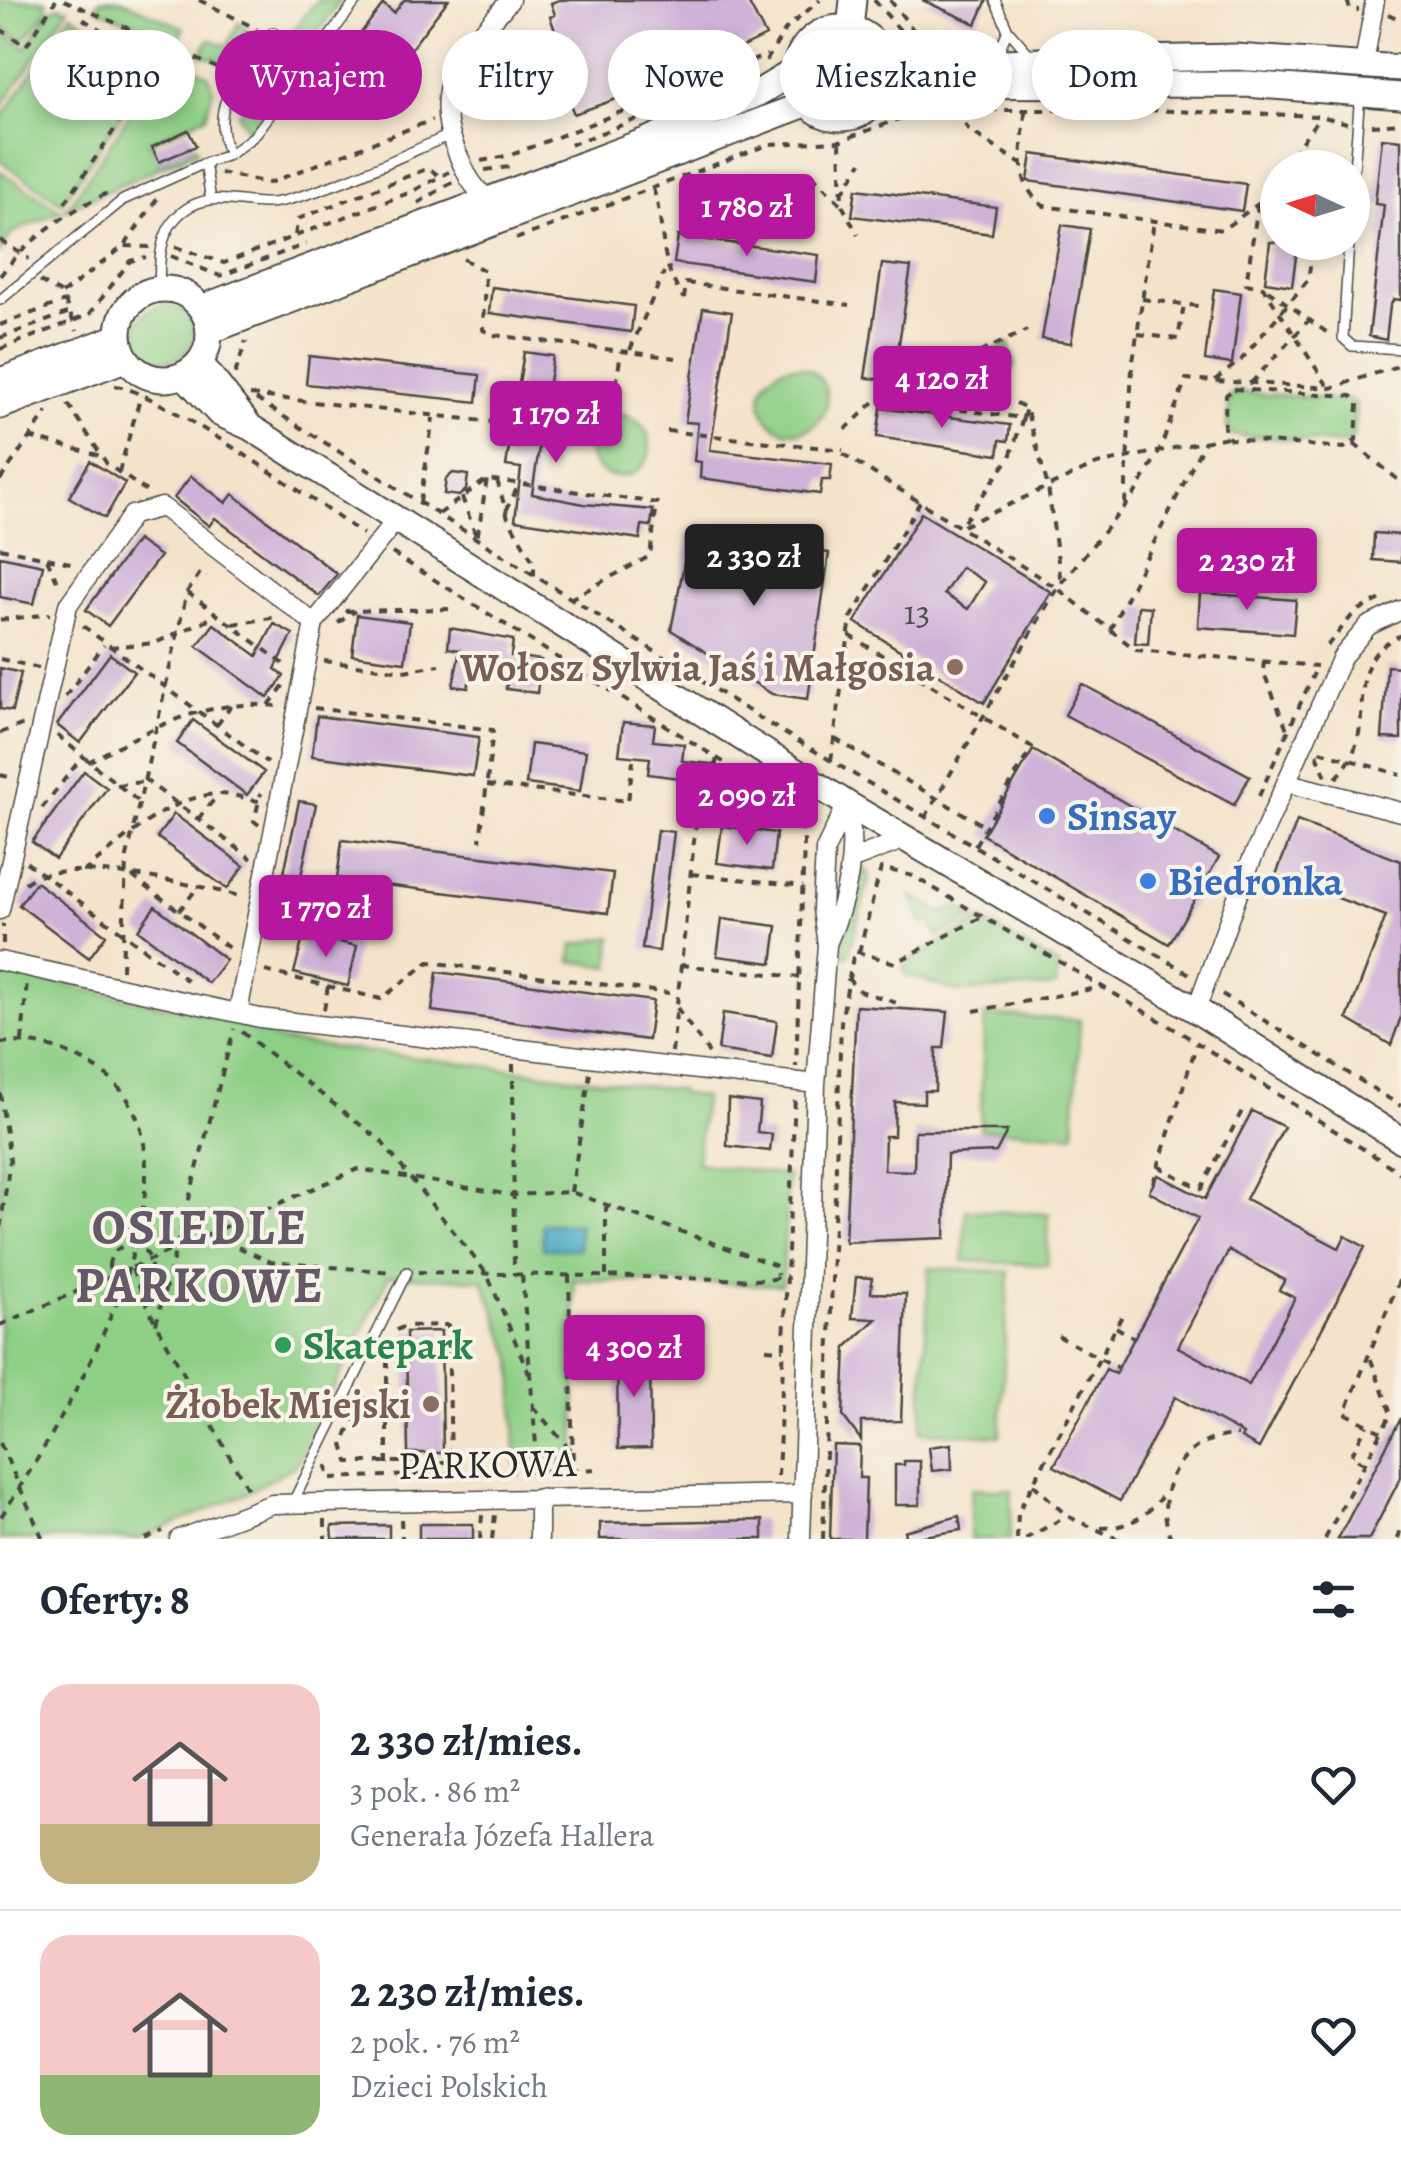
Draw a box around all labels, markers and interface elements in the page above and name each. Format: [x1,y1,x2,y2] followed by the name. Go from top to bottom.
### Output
[30,30,195,120] chip: Kupno
[215,30,422,120] chip: Wynajem
[442,30,588,120] chip: Filtry
[608,30,760,120] chip: Nowe
[780,30,1012,120] chip: Mieszkanie
[1032,30,1173,120] chip: Dom
[1260,150,1370,260] north arrow
[1260,150,1370,260] map controls
[644,174,850,259] pin: 1 780 zł
[701,184,793,228] text: 1 780 zł
[839,346,1045,431] pin: 4 120 zł
[895,356,989,400] text: 4 120 zł
[453,381,659,466] pin: 1 170 zł
[512,391,600,435] text: 1 170 zł
[651,524,857,609] pin: 2 330 zł
[1144,528,1350,613] pin: 2 230 zł
[707,534,801,578] text: 2 330 zł
[1199,538,1295,582] text: 2 230 zł
[904,588,930,636] house number: 13
[459,640,936,695] place label: Wołosz Sylwia Jaś i Małgosia
[944,656,966,678] marker: Wołosz Sylwia Jaś i Małgosia
[644,763,850,848] pin: 2 090 zł
[698,773,796,817] text: 2 090 zł
[1067,789,1177,844] place label: Sinsay
[1036,805,1058,827] marker: Sinsay
[1168,854,1344,909] place label: Biedronka
[1137,870,1159,892] marker: Biedronka
[223,875,429,960] pin: 1 770 zł
[281,885,371,929] text: 1 770 zł
[75,1193,325,1319] district label: OSIEDLE PARKOWE
[531,1315,737,1400] pin: 4 300 zł
[303,1318,473,1373] place label: Skatepark
[586,1325,682,1369] text: 4 300 zł
[272,1334,294,1356] marker: Skatepark
[165,1377,411,1432] place label: Żłobek Miejski
[420,1393,442,1415] marker: Żłobek Miejski
[397,1435,577,1493] street label: PARKOWA
[40,1571,190,1628] text: Oferty: 8
[1306,1572,1361,1627] icon: filters
[350,1712,583,1769] text: 2 330 zł/mies.
[120,1724,240,1844] icon: home
[1306,1757,1361,1812] icon: heart
[350,1769,520,1813] text: 3 pok. · 86 m²
[350,1813,655,1857] text: Generała Józefa Hallera
[350,1963,585,2020] text: 2 230 zł/mies.
[120,1975,240,2095] icon: home
[1306,2008,1361,2063] icon: heart
[350,2020,520,2064] text: 2 pok. · 76 m²
[350,2064,548,2108] text: Dzieci Polskich

